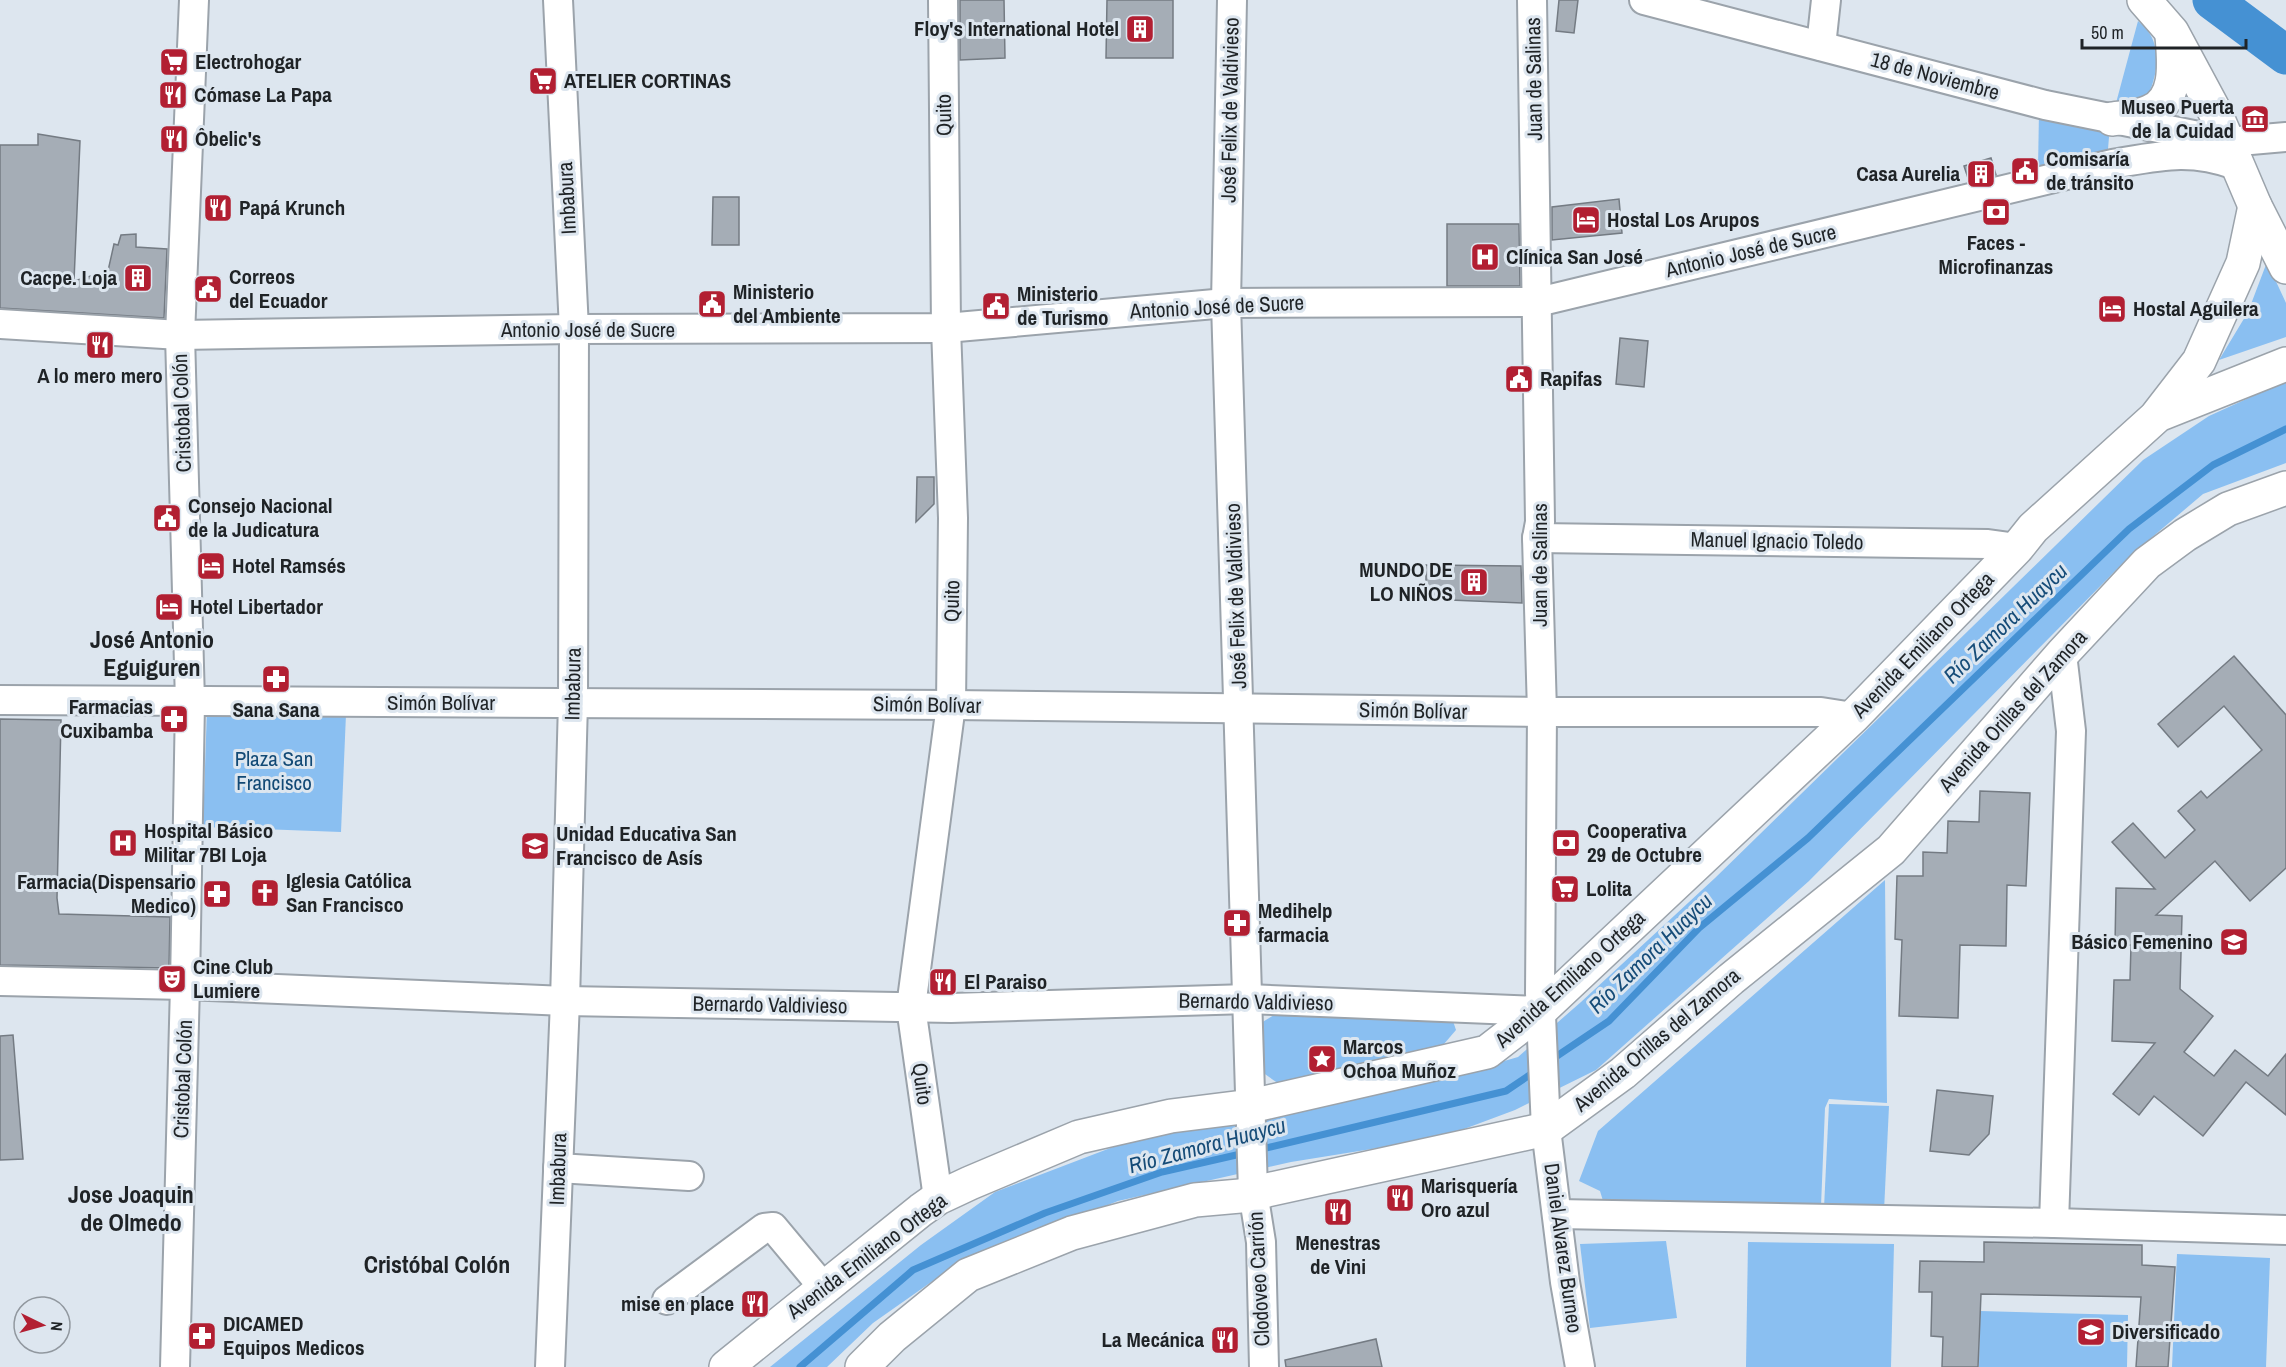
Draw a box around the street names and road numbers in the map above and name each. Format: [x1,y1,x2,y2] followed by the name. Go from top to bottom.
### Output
[1213,17,1246,203] street label: José Felix de Valdivieso
[1518,17,1549,141] street label: Juan de Salinas
[1868,44,2003,107] street label: 18 de Noviembre
[929,94,958,136] street label: Quito
[550,161,583,235] street label: Imbabura
[1662,217,1839,284] street label: Antonio José de Sucre
[1128,287,1305,326] street label: Antonio José de Sucre
[500,315,675,344] street label: Antonio José de Sucre
[165,353,198,473] street label: Cristobal Colón
[1218,503,1253,689] street label: José Felix de Valdivieso
[1525,503,1554,627] street label: Juan de Salinas
[1690,524,1864,557] street label: Manuel Ignacio Toledo
[1844,565,2000,725] street label: Avenida Emiliano Ortega
[937,580,966,622] street label: Quito
[1931,623,2094,799] street label: Avenida Orillas del Zamora
[557,647,588,721] street label: Imbabura
[387,688,495,717] street label: Simón Bolívar
[873,689,982,720] street label: Simón Bolívar
[1359,695,1468,726] street label: Simón Bolívar
[1487,903,1651,1055] street label: Avenida Emiliano Ortega
[1566,961,1746,1119] street label: Avenida Orillas del Zamora
[1178,986,1334,1017] street label: Bernardo Valdivieso
[692,989,848,1020] street label: Bernardo Valdivieso
[166,1019,199,1139] street label: Cristobal Colón
[905,1061,940,1107] street label: Quito
[542,1132,573,1206] street label: Imbabura
[1537,1161,1590,1335] street label: Daniel Alvarez Burneo
[780,1186,953,1326] street label: Avenida Emiliano Ortega
[1240,1211,1277,1347] street label: Clodoveo Carrión

